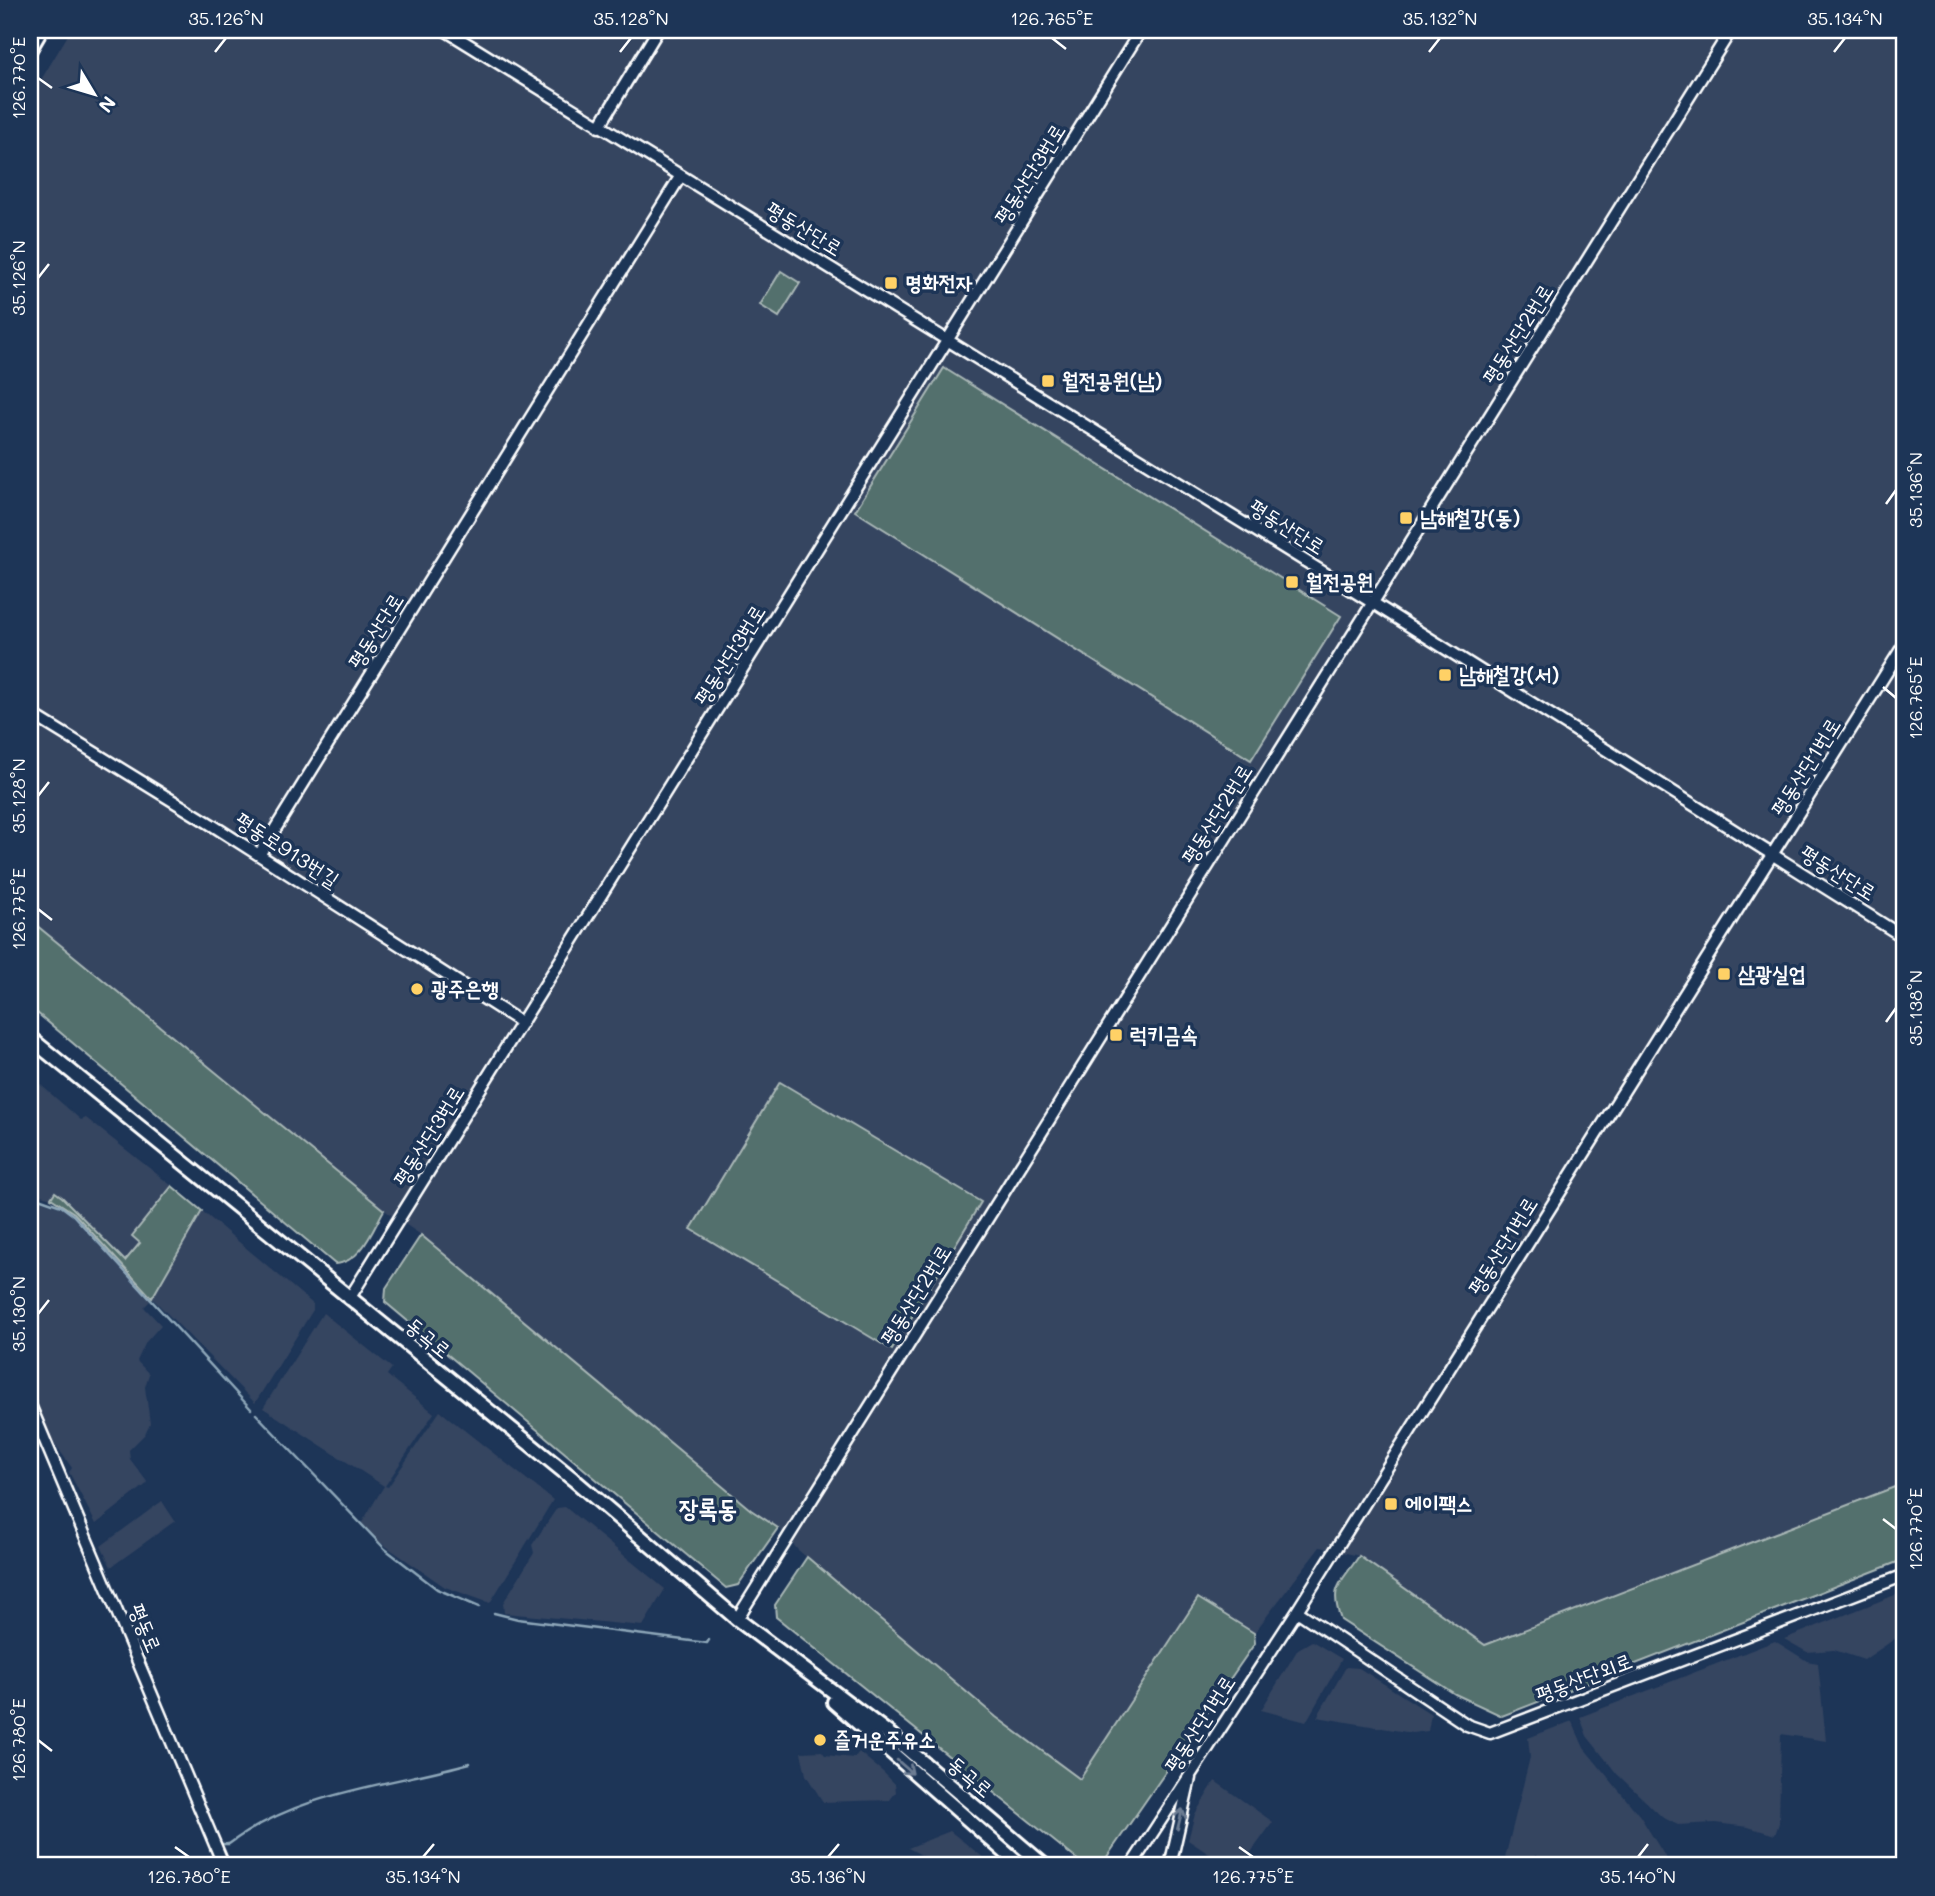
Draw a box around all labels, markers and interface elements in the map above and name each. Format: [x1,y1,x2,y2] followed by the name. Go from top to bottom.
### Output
[188,6,264,30] text: 35.126°N
[593,6,669,30] text: 35.128°N
[1011,6,1093,30] text: 126.765°E
[1402,6,1478,30] text: 35.132°N
[1807,6,1883,30] text: 35.134°N
[6,37,30,119] text: 126.770°E
[60,60,130,130] north arrow
[94,91,122,118] text: N
[987,118,1070,229] street label: 평동산단3번로
[762,194,848,261] street label: 평동산단로
[6,240,30,316] text: 35.126°N
[905,268,973,295] place label: 명화전자
[883,275,899,291] marker: 명화전자
[1475,278,1558,388] street label: 평동산단2번로
[1062,366,1162,393] place label: 월전공원(남)
[1040,373,1056,389] marker: 월전공원(남)
[1903,452,1927,528] text: 35.136°N
[1245,492,1331,560] street label: 평동산단로
[1420,503,1520,530] place label: 남해철강(동)
[1398,510,1414,526] marker: 남해철강(동)
[1306,567,1374,594] place label: 월전공원
[1284,574,1300,590] marker: 월전공원
[341,587,409,673] street label: 평동산단로
[687,599,770,710] street label: 평동산단3번로
[1903,657,1927,739] text: 126.765°E
[1459,660,1559,687] place label: 남해철강(서)
[1437,667,1453,683] marker: 남해철강(서)
[1764,712,1846,820] street label: 평동산단1번로
[6,758,30,834] text: 35.128°N
[1174,758,1257,868] street label: 평동산단2번로
[231,805,345,892] street label: 평동로913번길
[1796,838,1882,906] street label: 평동산단로
[6,868,30,950] text: 126.775°E
[1738,959,1806,986] place label: 삼광실업
[1716,966,1732,982] marker: 삼광실업
[1903,970,1927,1046] text: 35.138°N
[431,974,499,1001] place label: 광주은행
[409,981,425,997] marker: 광주은행
[1130,1020,1198,1047] place label: 럭키금속
[1108,1027,1124,1043] marker: 럭키금속
[386,1080,469,1191] street label: 평동산단3번로
[1461,1191,1543,1299] street label: 평동산단1번로
[873,1239,956,1349] street label: 평동산단2번로
[6,1276,30,1352] text: 35.130°N
[401,1310,457,1363] street label: 동곡로
[1903,1488,1927,1570] text: 126.770°E
[1405,1489,1473,1516] place label: 에이팩스
[679,1492,737,1523] district label: 장록동
[1383,1496,1399,1512] marker: 에이팩스
[124,1599,169,1656] street label: 평동로
[1531,1646,1636,1707] street label: 평동산단외로
[1157,1669,1240,1777] street label: 평동산단1번로
[6,1698,30,1782] text: 126.780°E
[834,1725,935,1752] place label: 즐거운주유소
[812,1732,828,1748] marker: 즐거운주유소
[943,1749,999,1802] street label: 동곡로
[895,1759,913,1775] one-way arrow
[1174,1808,1187,1830] one-way arrow
[147,1864,231,1888] text: 126.780°E
[385,1864,461,1888] text: 35.134°N
[790,1864,866,1888] text: 35.136°N
[1212,1864,1294,1888] text: 126.775°E
[1600,1864,1676,1888] text: 35.140°N

